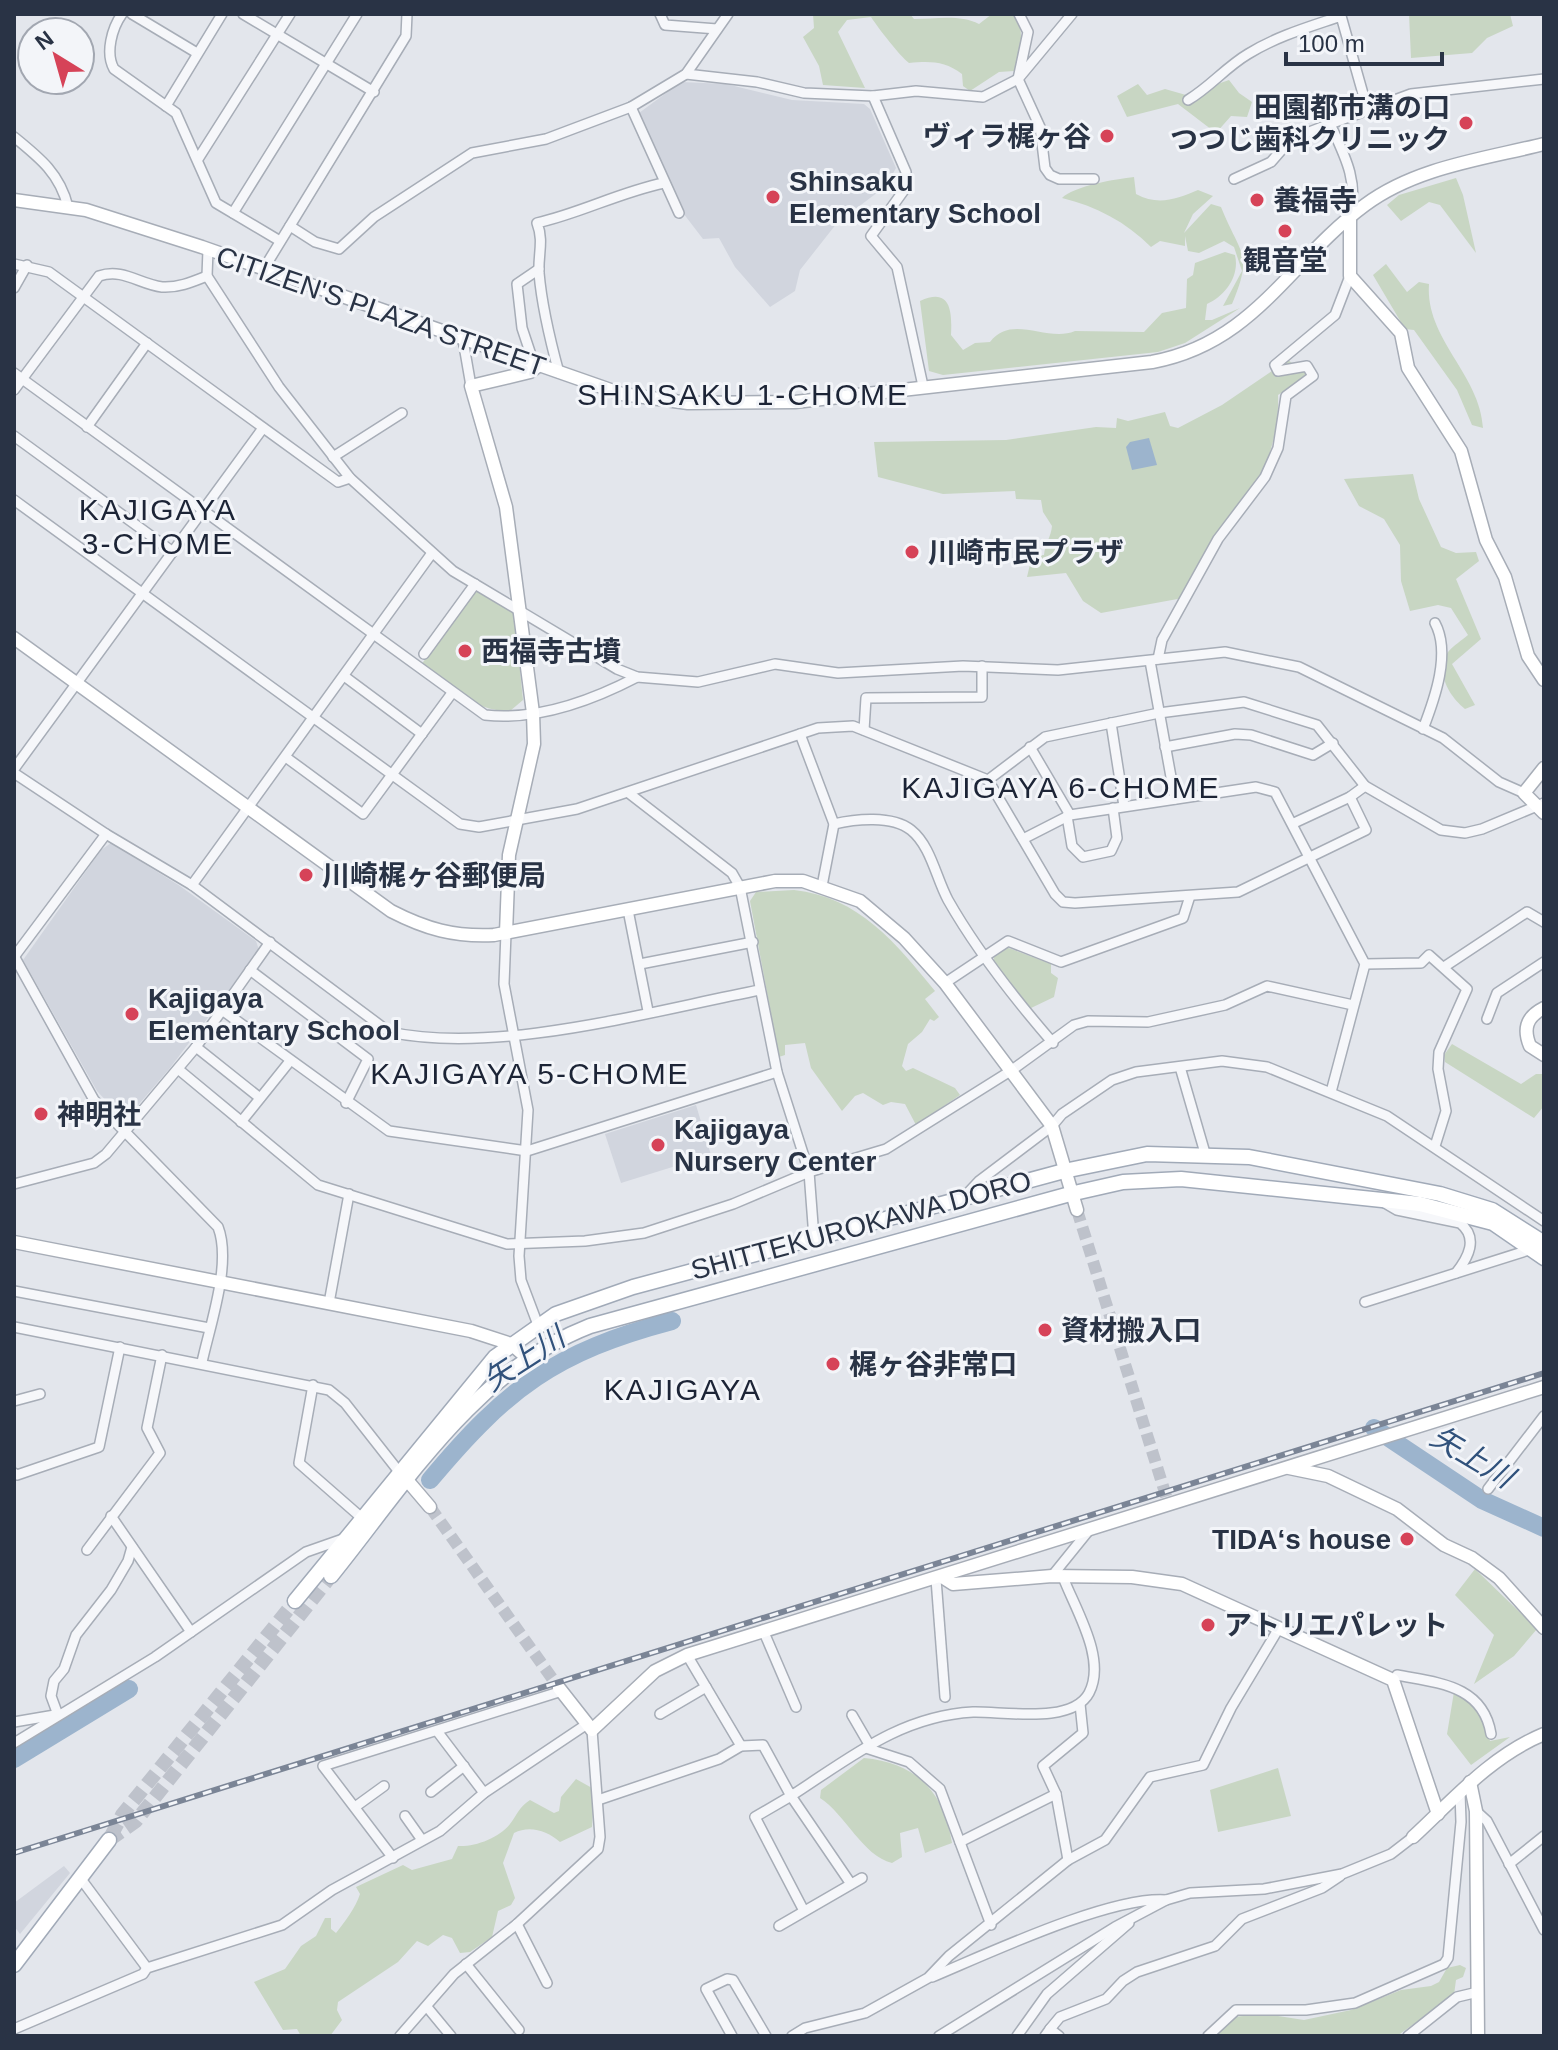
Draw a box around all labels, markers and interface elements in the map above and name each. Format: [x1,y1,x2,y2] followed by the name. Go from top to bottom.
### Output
[16,16,96,96] north arrow
[1286,16,1442,66] scale bar
[30,26,58,55] text: N
[1298,30,1365,57] text: 100 m
[1170,92,1450,155] place label: 田園都市溝の口 つつじ歯科クリニック
[1457,114,1475,132] marker: 田園都市溝の口 つつじ歯科クリニック
[923,121,1091,152] place label: ヴィラ梶ヶ谷
[1098,127,1116,145] marker: ヴィラ梶ヶ谷
[789,166,1041,229] place label: Shinsaku Elementary School
[1273,185,1357,216] place label: 養福寺
[764,188,782,206] marker: Shinsaku Elementary School
[1248,191,1266,209] marker: 養福寺
[1276,222,1294,240] marker: 観音堂
[212,240,549,382] street label: CITIZEN'S PLAZA STREET
[1243,245,1327,276] place label: 観音堂
[577,378,909,411] district label: SHINSAKU 1-CHOME
[79,493,237,560] district label: KAJIGAYA 3-CHOME
[928,537,1124,568] place label: 川崎市民プラザ
[903,543,921,561] marker: 川崎市民プラザ
[481,636,621,667] place label: 西福寺古墳
[456,642,474,660] marker: 西福寺古墳
[901,771,1221,804] district label: KAJIGAYA 6-CHOME
[322,860,546,891] place label: 川崎梶ヶ谷郵便局
[297,866,315,884] marker: 川崎梶ヶ谷郵便局
[148,983,400,1046] place label: Kajigaya Elementary School
[123,1005,141,1023] marker: Kajigaya Elementary School
[370,1057,690,1090] district label: KAJIGAYA 5-CHOME
[57,1099,141,1130] place label: 神明社
[32,1105,50,1123] marker: 神明社
[674,1114,876,1177] place label: Kajigaya Nursery Center
[649,1136,667,1154] marker: Kajigaya Nursery Center
[688,1165,1035,1286] street label: SHITTEKUROKAWA DORO
[1061,1315,1201,1346] place label: 資材搬入口
[477,1319,573,1397] water label: 矢上川
[1036,1321,1054,1339] marker: 資材搬入口
[849,1349,1017,1380] place label: 梶ヶ谷非常口
[824,1355,842,1373] marker: 梶ヶ谷非常口
[604,1373,762,1406] district label: KAJIGAYA
[1425,1419,1522,1495] water label: 矢上川
[1212,1524,1391,1555] place label: TIDA‘s house
[1398,1530,1416,1548] marker: TIDA‘s house
[1224,1610,1448,1641] place label: アトリエパレット
[1199,1616,1217,1634] marker: アトリエパレット

